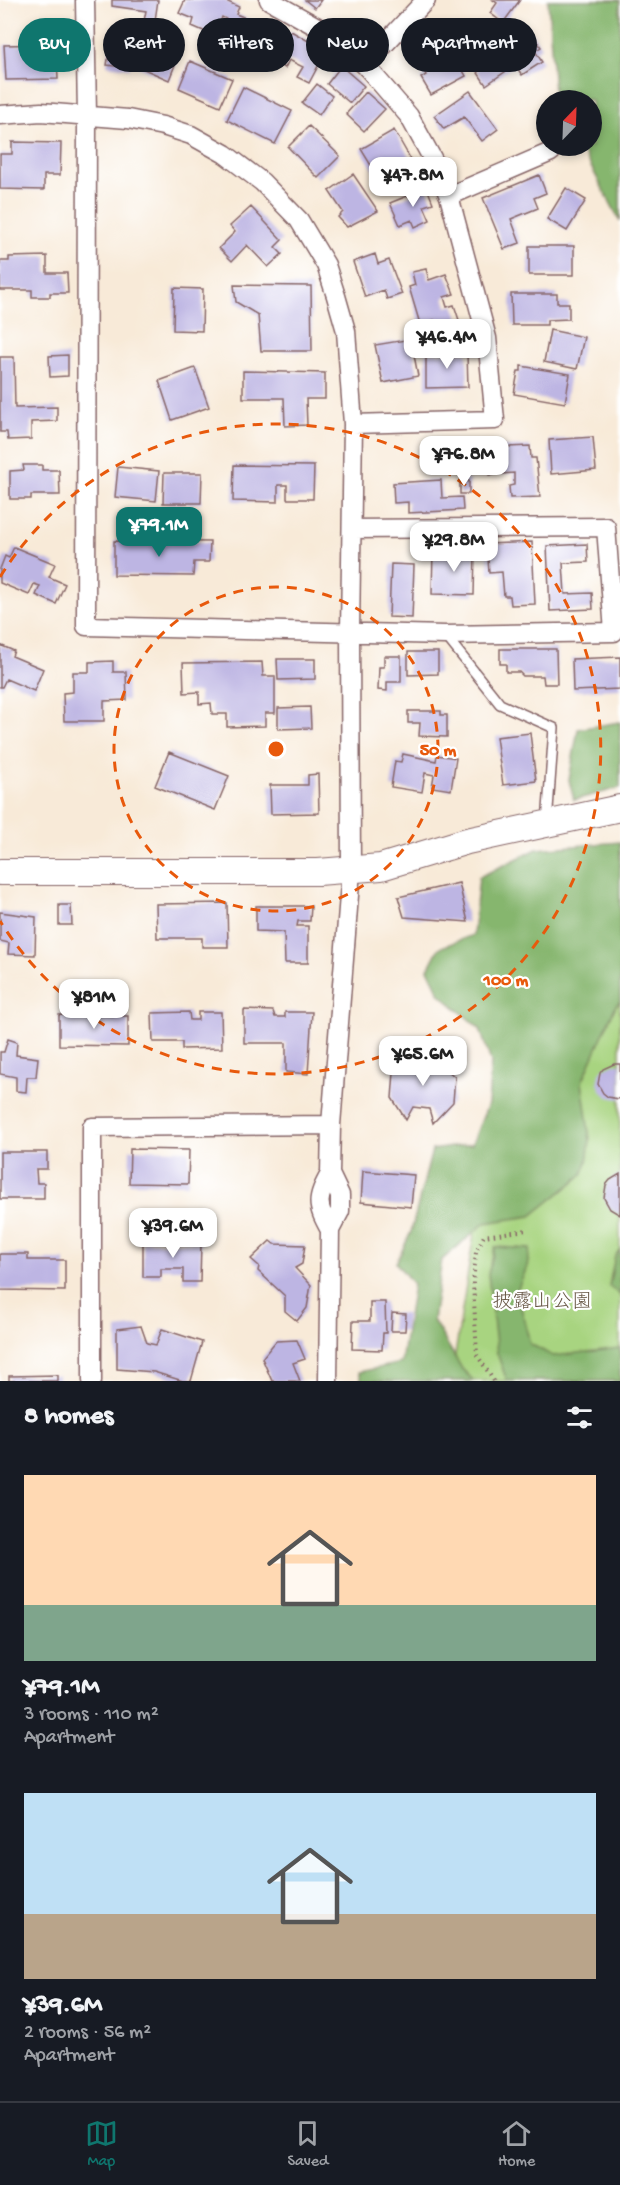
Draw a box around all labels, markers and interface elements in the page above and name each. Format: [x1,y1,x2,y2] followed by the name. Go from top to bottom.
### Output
[18,18,91,72] chip: Buy
[103,18,185,72] chip: Rent
[197,18,294,72] chip: Filters
[306,18,389,72] chip: New
[401,18,537,72] chip: Apartment
[536,90,602,156] north arrow
[536,90,602,156] map controls
[364,157,462,208] pin: ¥47.8M
[383,165,443,188] text: ¥47.8M
[398,319,496,370] pin: ¥46.4M
[418,327,476,350] text: ¥46.4M
[415,436,513,487] pin: ¥76.8M
[434,444,494,467] text: ¥76.8M
[110,507,208,558] pin: ¥79.1M
[130,515,188,538] text: ¥79.1M
[405,522,503,573] pin: ¥29.8M
[424,530,484,553] text: ¥29.8M
[266,739,286,759] centre of rings
[420,741,457,762] text: 50 m
[483,971,529,992] text: 100 m
[58,979,130,1030] pin: ¥81M
[73,987,115,1010] text: ¥81M
[374,1036,472,1087] pin: ¥65.6M
[393,1044,453,1067] text: ¥65.6M
[124,1208,222,1259] pin: ¥39.6M
[143,1216,203,1239] text: ¥39.6M
[492,1291,592,1315] park label: 披露山公園
[563,1401,596,1434] icon: filters
[24,1402,113,1433] text: 8 homes
[256,1514,364,1622] icon: home
[24,1673,99,1704] text: ¥79.1M
[24,1704,159,1727] text: 3 rooms · 110 m²
[24,1727,114,1750] text: Apartment
[256,1832,364,1940] icon: home
[24,1991,102,2022] text: ¥39.6M
[24,2022,151,2045] text: 2 rooms · 56 m²
[24,2045,114,2068] text: Apartment
[85,2117,118,2172] tab: Map
[287,2117,328,2172] tab: Saved
[498,2117,535,2172] tab: Home

